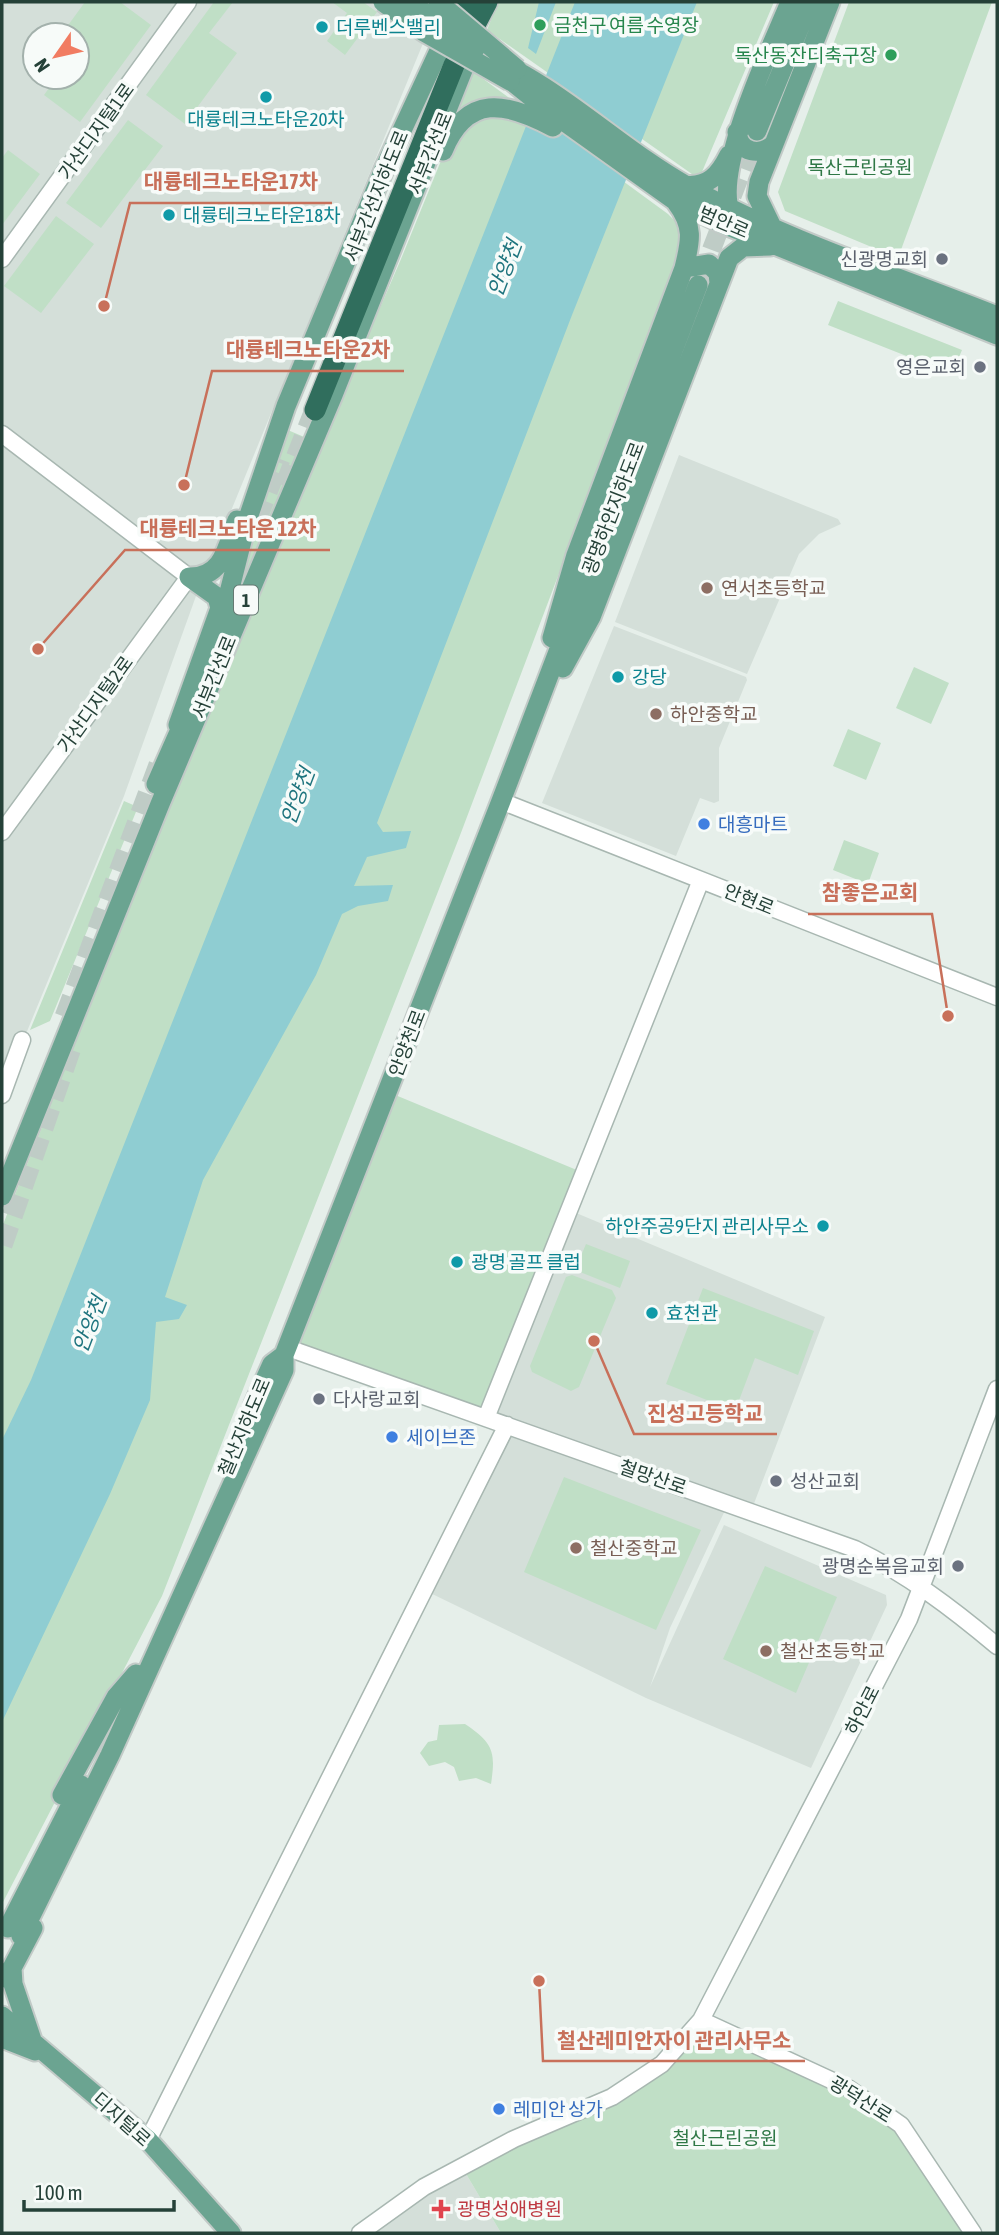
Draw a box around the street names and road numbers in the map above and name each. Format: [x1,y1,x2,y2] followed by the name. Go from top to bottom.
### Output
[54,78,138,184] street label: 가산디지털1로
[403,108,457,198] street label: 서부간선로
[340,127,412,265] street label: 서부간선지하도로
[696,202,752,242] street label: 범안로
[578,439,648,577] street label: 광명하안지하도로
[234,586,258,614] road number: 1
[187,632,241,722] street label: 서부간선로
[53,651,137,757] street label: 가산디지털2로
[721,879,777,919] street label: 안현로
[384,1006,430,1080] street label: 안양천로
[213,1374,275,1480] street label: 철산지하도로
[616,1455,690,1499] street label: 철망산로
[840,1682,884,1738] street label: 하안로
[826,2071,896,2127] street label: 광덕산로
[89,2087,155,2151] street label: 디지털로

